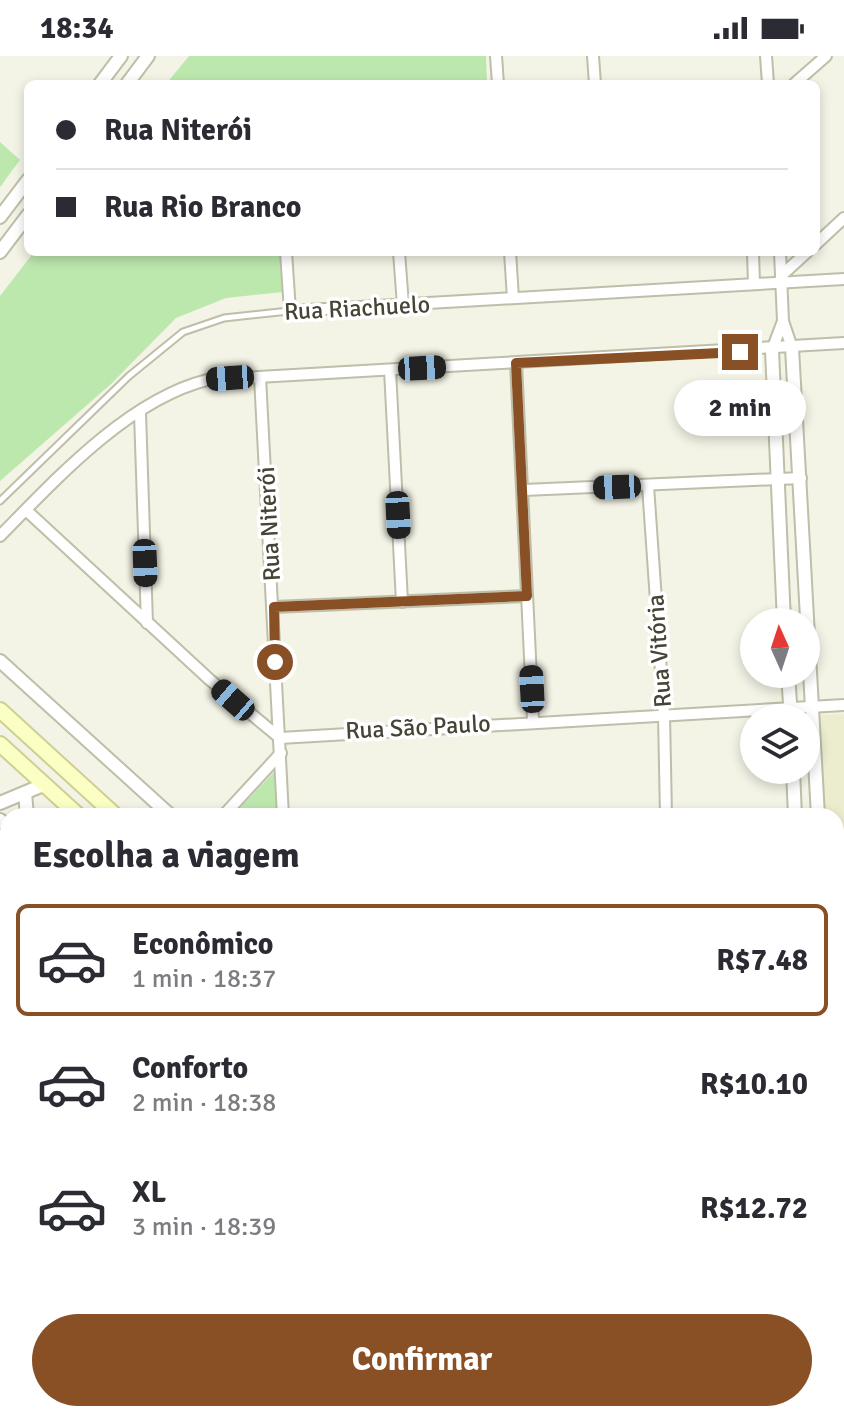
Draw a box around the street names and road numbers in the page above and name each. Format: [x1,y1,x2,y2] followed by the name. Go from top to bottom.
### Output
[283,289,431,327] street label: Rua Riachuelo
[251,466,287,582] street label: Rua Niterói
[640,593,678,709] street label: Rua Vitória
[345,708,491,746] street label: Rua São Paulo

